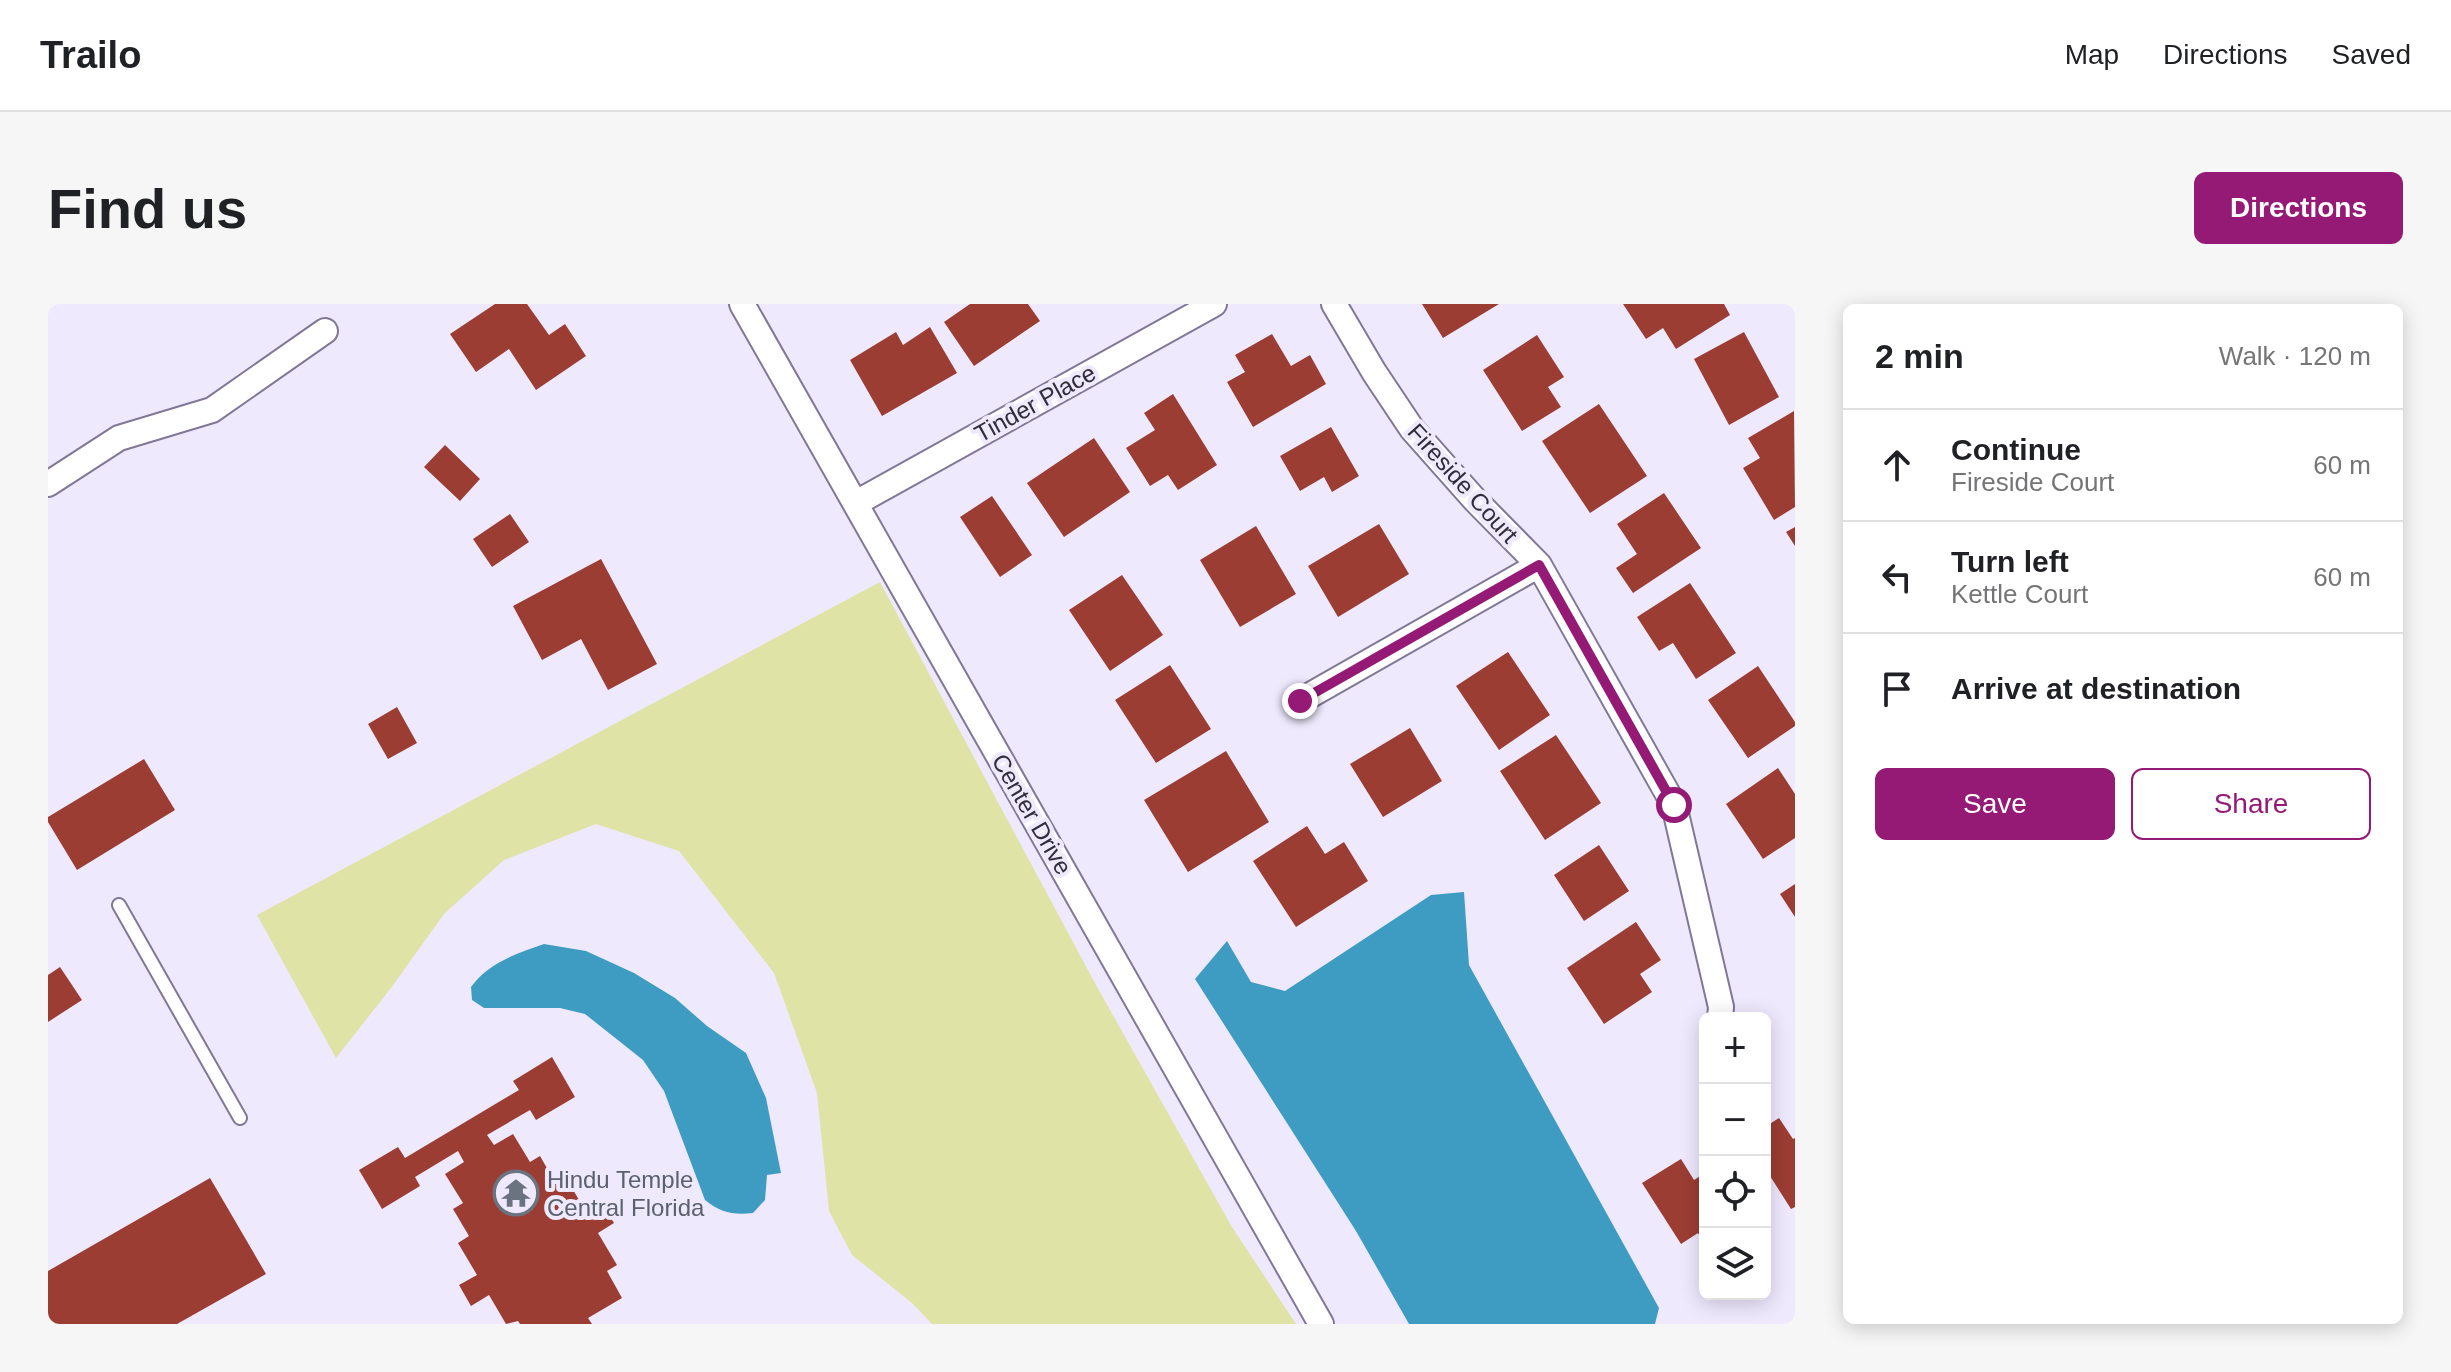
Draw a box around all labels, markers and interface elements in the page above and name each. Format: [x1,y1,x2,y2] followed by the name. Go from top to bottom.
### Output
[40,34,141,76] text: Trailo
[2065,39,2119,70] text: Map
[2163,39,2288,70] text: Directions
[2332,39,2411,70] text: Saved
[2194,172,2403,244] button: Directions
[48,177,247,240] text: Find us
[1875,337,1964,375] text: 2 min
[2219,341,2371,371] text: Walk · 120 m
[970,359,1100,447] street label: Tinder Place
[1403,418,1524,548] street label: Fireside Court
[1951,433,2081,466] text: Continue
[1875,443,1919,487] icon: ahead
[2313,450,2371,480] text: 60 m
[1951,467,2114,497] text: Fireside Court
[1951,545,2069,578] text: Turn left
[1875,555,1919,599] icon: left
[2313,562,2371,592] text: 60 m
[1951,579,2088,609] text: Kettle Court
[1875,667,1919,711] icon: arrive
[1951,672,2241,705] text: Arrive at destination
[1282,683,1318,719] route end
[987,749,1077,879] street label: Center Drive
[1875,768,2115,840] button: Save
[2131,768,2371,840] button: Share
[1656,787,1692,823] route start
[1699,1012,1771,1300] map controls
[1699,1012,1771,1084] button: +
[1699,1084,1771,1156] button: −
[1699,1156,1771,1228] button: locate
[547,1166,705,1221] place label: Hindu Temple Central Florida
[492,1169,540,1217] temple icon: Hindu Temple Central Florida
[1699,1228,1771,1300] button: layers

